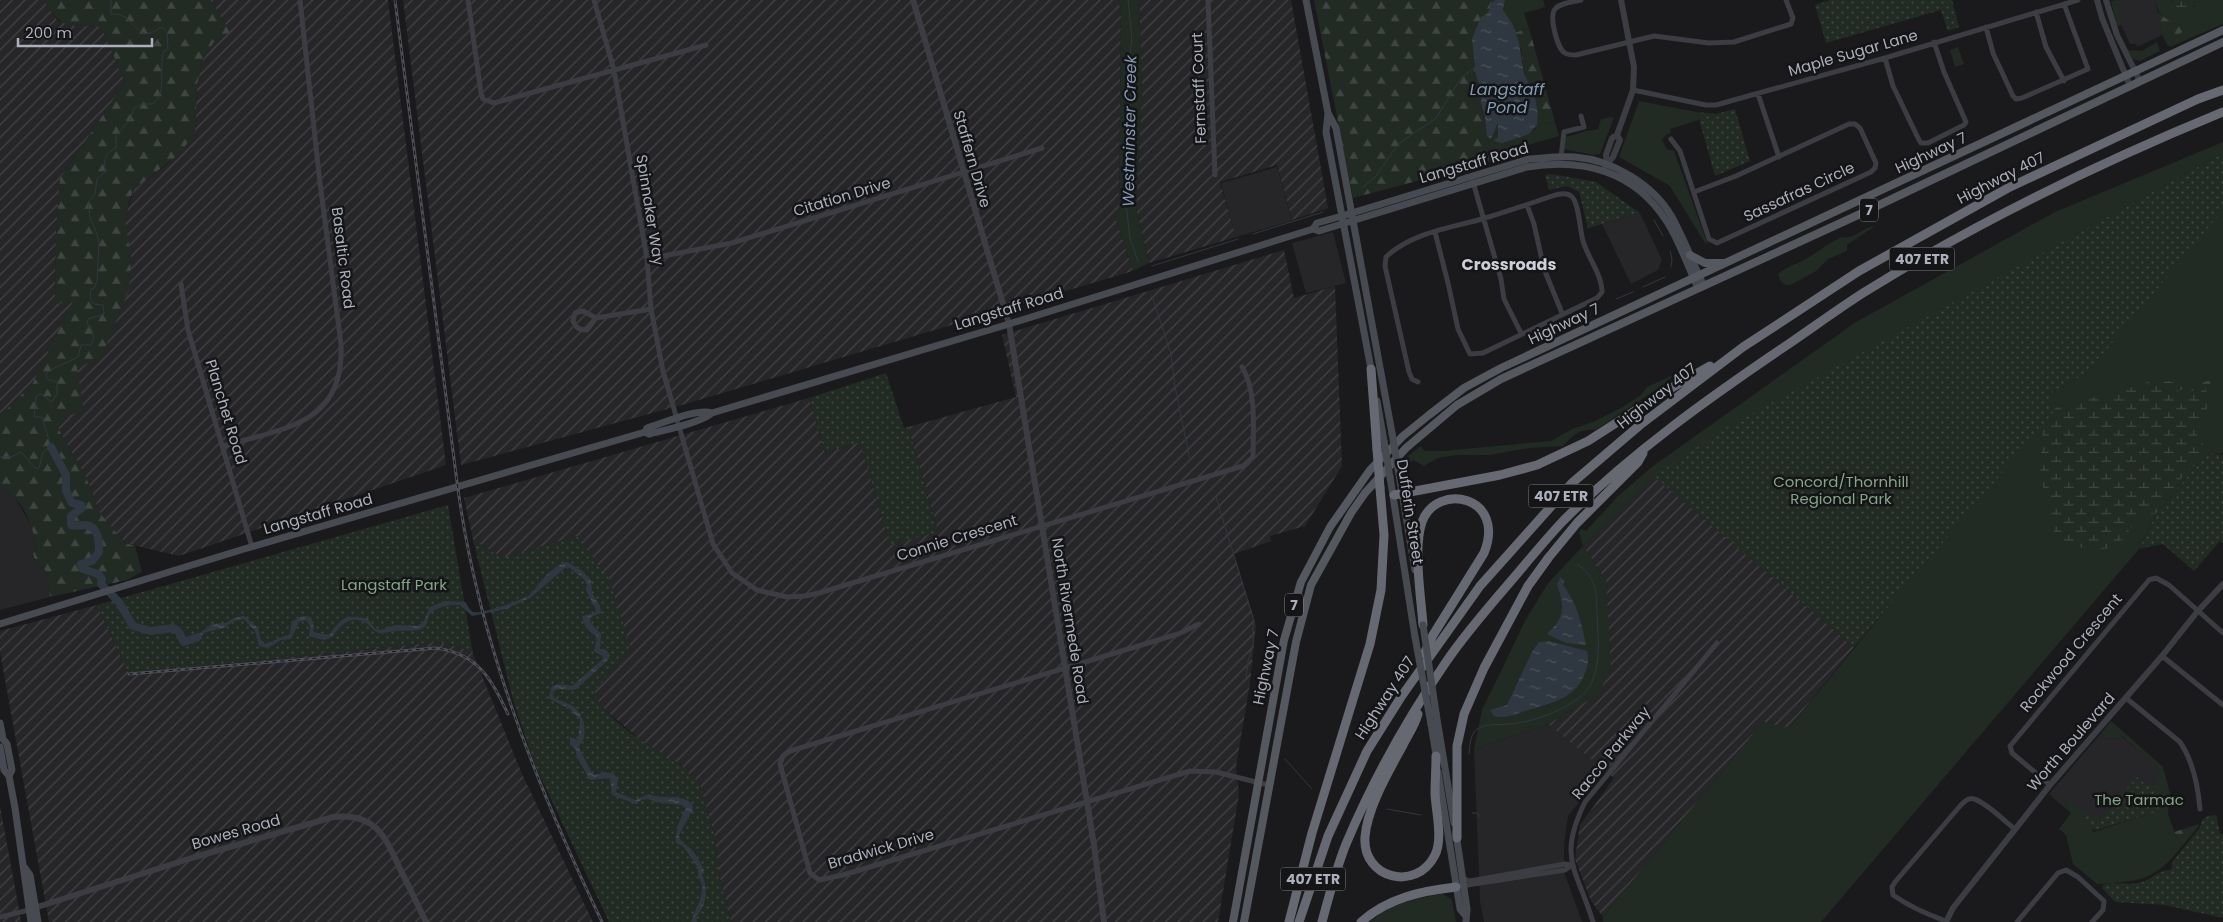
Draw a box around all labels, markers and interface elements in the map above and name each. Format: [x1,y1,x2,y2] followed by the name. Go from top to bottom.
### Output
[18,15,151,47] scale bar
[25,22,72,43] text: 200 m
[1786,24,1920,81] street label: Maple Sugar Lane
[1186,32,1211,144] street label: Fernstaff Court
[1117,54,1142,207] water label: Westminster Creek
[1470,78,1546,119] water label: Langstaff Pond
[949,108,996,210] street label: Staffern Drive
[1892,127,1970,178] street label: Highway 7
[1417,137,1531,188] street label: Langstaff Road
[1953,146,2048,209] street label: Highway 407
[631,153,670,267] street label: Spinnaker Way
[1740,157,1858,226] street label: Sassafras Circle
[791,172,893,221] street label: Citation Drive
[1860,198,1878,222] road number: 7
[327,206,360,310] street label: Basaltic Road
[1890,248,1954,270] road number: 407 ETR
[1462,253,1556,276] district label: Crossroads
[952,282,1066,335] street label: Langstaff Road
[1525,298,1603,349] street label: Highway 7
[201,357,252,467] street label: Planchet Road
[1613,358,1701,433] street label: Highway 407
[1392,458,1429,566] street label: Dufferin Street
[1773,471,1909,509] park label: Concord/Thornhill Regional Park
[1528,484,1594,508] road number: 407 ETR
[261,488,375,539] street label: Langstaff Road
[894,509,1020,566] street label: Connie Crescent
[1047,536,1094,706] street label: North Rivermede Road
[341,574,447,595] park label: Langstaff Park
[2015,589,2127,716] street label: Rockwood Crescent
[1285,594,1303,616] road number: 7
[1247,627,1284,707] street label: Highway 7
[1350,652,1419,744] street label: Highway 407
[2022,688,2119,796] street label: Worth Boulevard
[1567,701,1655,804] street label: Racco Parkway
[2094,789,2184,810] park label: The Tarmac
[189,809,283,854] street label: Bowes Road
[825,823,936,874] street label: Bradwick Drive
[1280,868,1346,891] road number: 407 ETR

